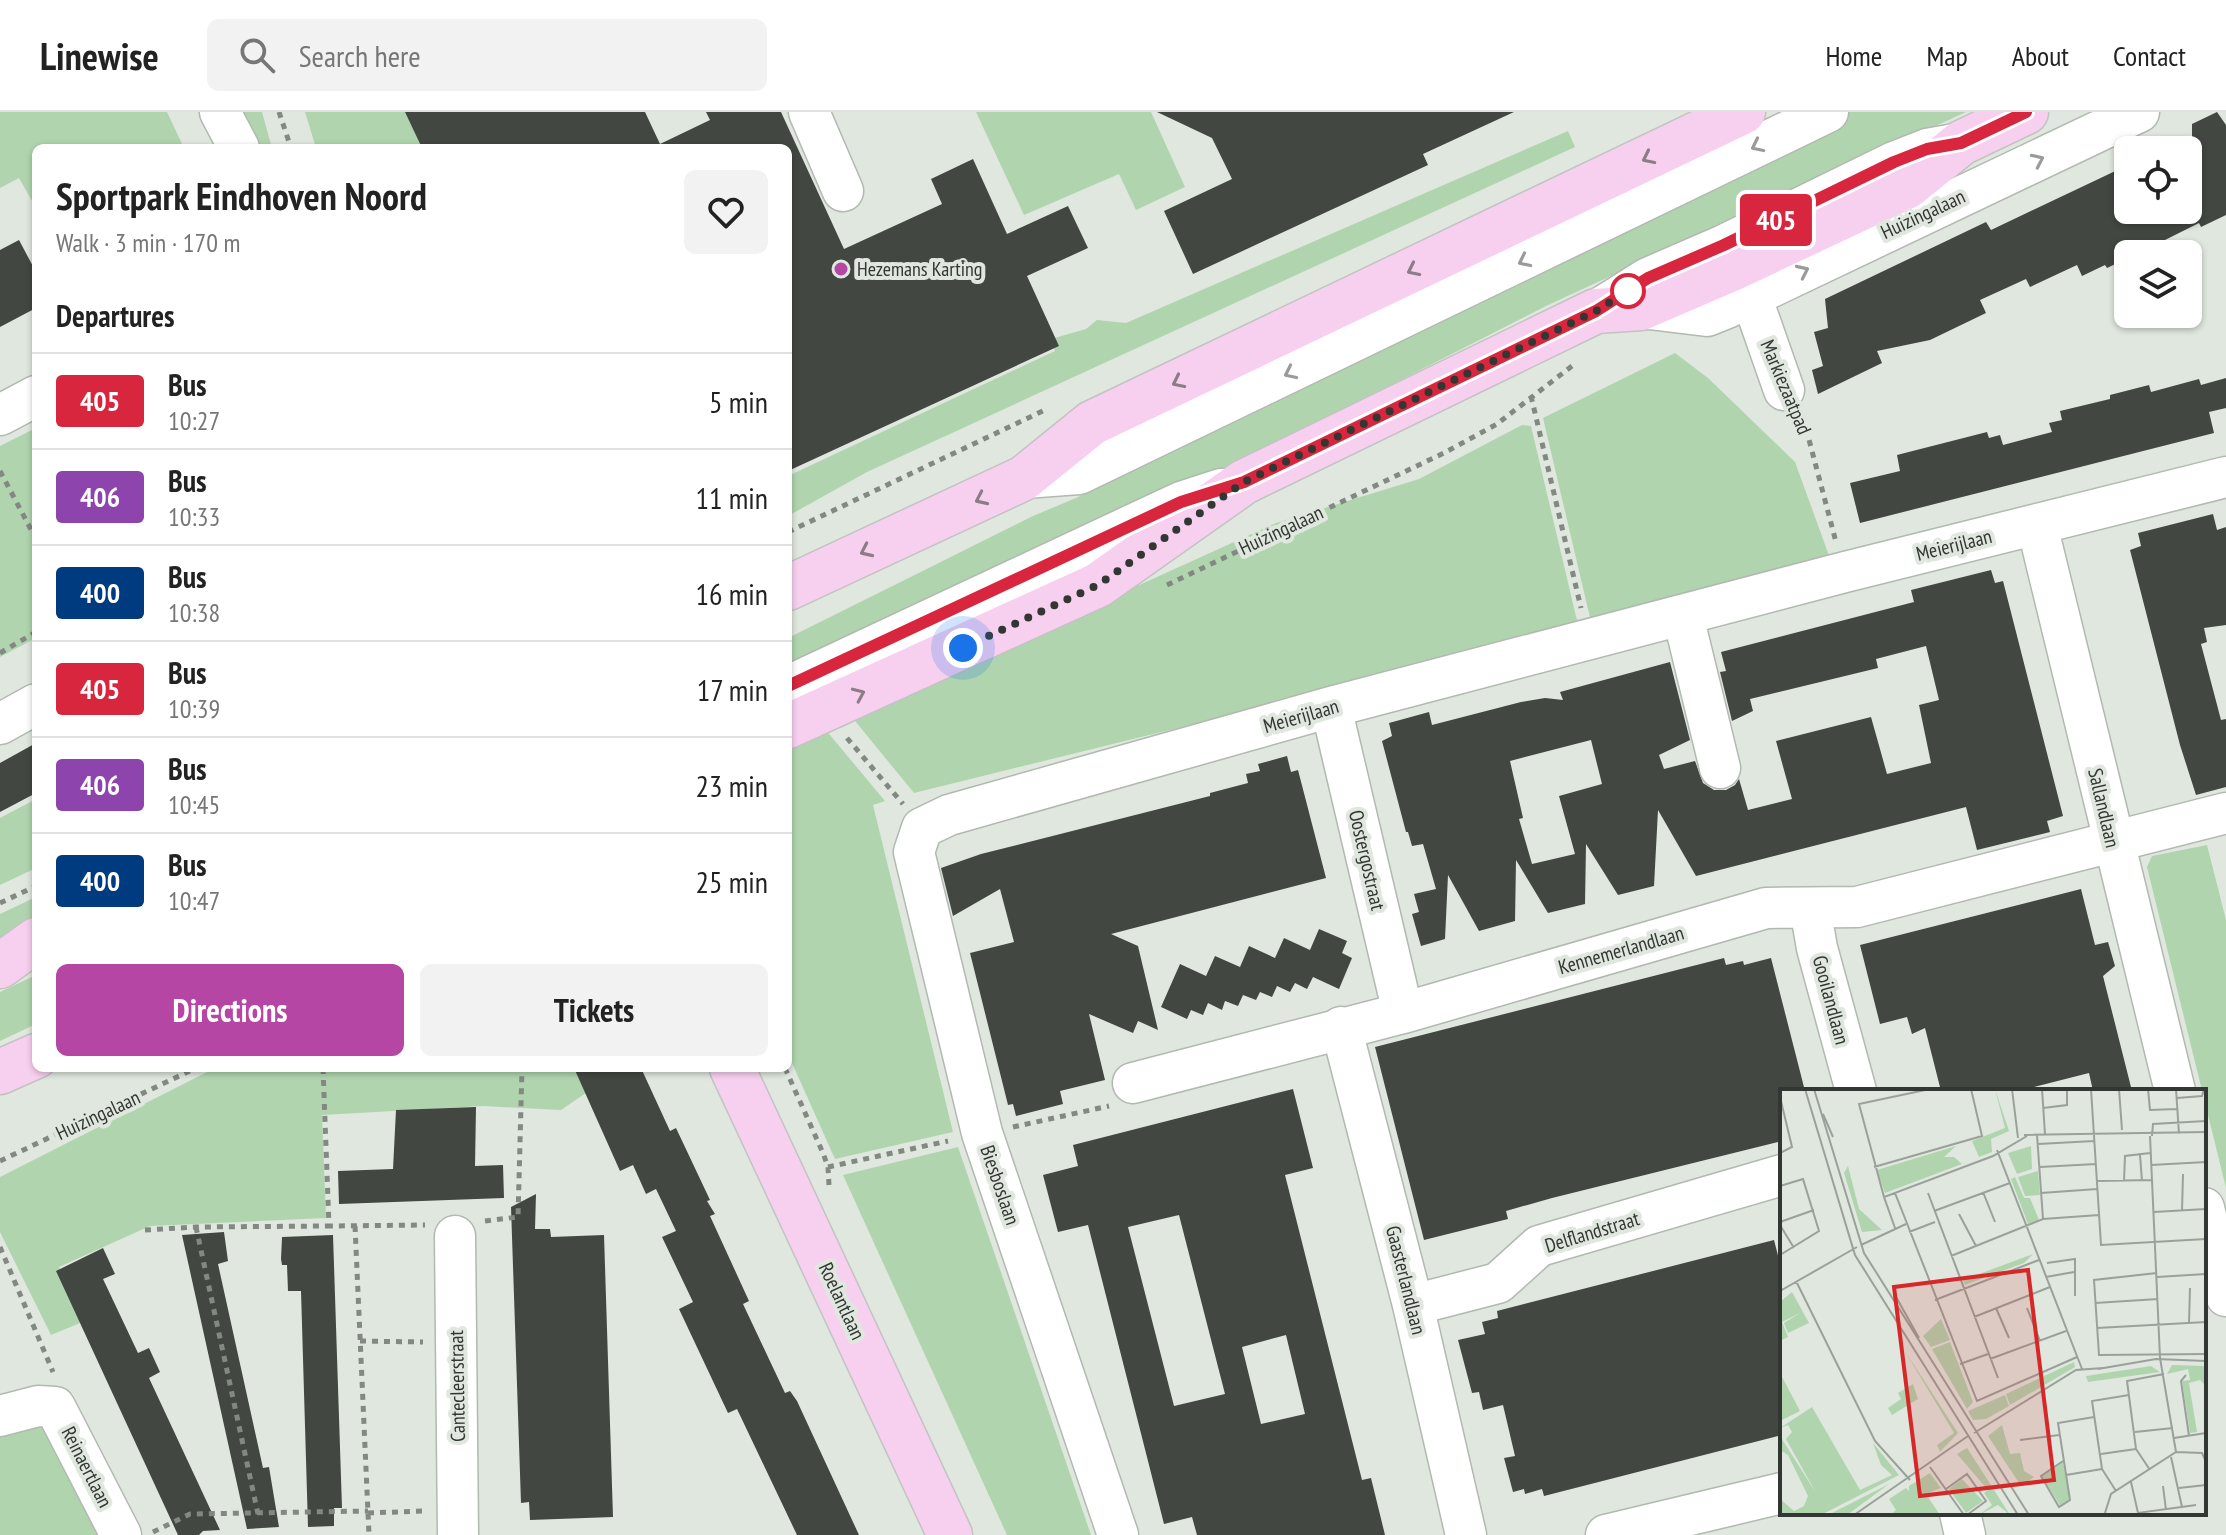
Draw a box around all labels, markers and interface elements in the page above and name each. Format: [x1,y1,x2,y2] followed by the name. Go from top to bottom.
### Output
[207,19,767,91] search box
[40,31,159,80] text: Linewise
[235,33,279,77] icon: search
[299,36,421,75] text: Search here
[1826,37,1882,74] text: Home
[1926,37,1968,74] text: Map
[2012,37,2069,74] text: About
[2113,37,2186,74] text: Contact
[1751,136,1766,152] one-way arrow
[2114,136,2202,328] map controls
[2114,136,2202,224] button: locate
[1641,148,1656,164] one-way arrow
[2030,154,2045,170] one-way arrow
[684,170,768,254] button: heart
[56,171,427,220] text: Sportpark Eindhoven Noord
[1877,183,1969,245] street label: Huizingalaan
[1730,194,1822,246] line badge: 405
[1756,201,1796,238] text: 405
[56,226,240,259] text: Walk · 3 min · 170 m
[2114,240,2202,328] button: layers
[1518,251,1532,267] one-way arrow
[857,256,983,282] place label: Hezemans Karting
[832,260,850,278] marker: Hezemans Karting
[1407,260,1421,276] one-way arrow
[1795,265,1810,281] one-way arrow
[1611,274,1645,308] unlabelled marker
[56,296,174,335] text: Departures
[1754,336,1818,438] street label: Markiezaatpad
[1283,363,1298,379] one-way arrow
[168,365,207,404] text: Bus
[1172,372,1187,388] one-way arrow
[80,382,120,419] text: 405
[709,382,768,421] text: 5 min
[168,404,220,437] text: 10:27
[168,461,207,500] text: Bus
[80,478,120,515] text: 406
[695,478,768,517] text: 11 min
[974,489,989,505] one-way arrow
[1235,499,1327,561] street label: Huizingalaan
[168,500,220,533] text: 10:33
[1913,523,1995,567] street label: Meierijlaan
[860,542,874,558] one-way arrow
[168,557,207,596] text: Bus
[80,574,120,611] text: 400
[695,574,768,613] text: 16 min
[168,596,220,629] text: 10:38
[943,628,983,668] your location
[168,653,207,692] text: Bus
[80,670,120,707] text: 405
[697,670,768,709] text: 17 min
[851,688,865,704] one-way arrow
[168,692,220,725] text: 10:39
[1260,693,1342,739] street label: Meierijlaan
[168,749,207,788] text: Bus
[80,766,120,803] text: 406
[695,766,768,805] text: 23 min
[2082,766,2126,850] street label: Sallandlaan
[168,788,220,821] text: 10:45
[1343,807,1391,913] street label: Oostergostraat
[168,845,207,884] text: Bus
[80,862,120,899] text: 400
[695,862,768,901] text: 25 min
[168,884,220,917] text: 10:47
[1555,920,1687,980] street label: Kennemerlandlaan
[1807,953,1855,1047] street label: Gooilandlaan
[56,964,404,1056] button: Directions
[420,964,768,1056] button: Tickets
[52,1084,144,1146] street label: Huizingalaan
[1780,1089,2206,1515] inset map
[974,1142,1026,1228] street label: Biesboslaan
[1542,1205,1643,1259] street label: Delflandstraat
[1380,1223,1432,1337] street label: Gaasterlandlaan
[813,1258,871,1344] street label: Roelantlaan
[443,1329,471,1442] street label: Cantecleerstraat
[56,1422,118,1512] street label: Reinaertlaan

